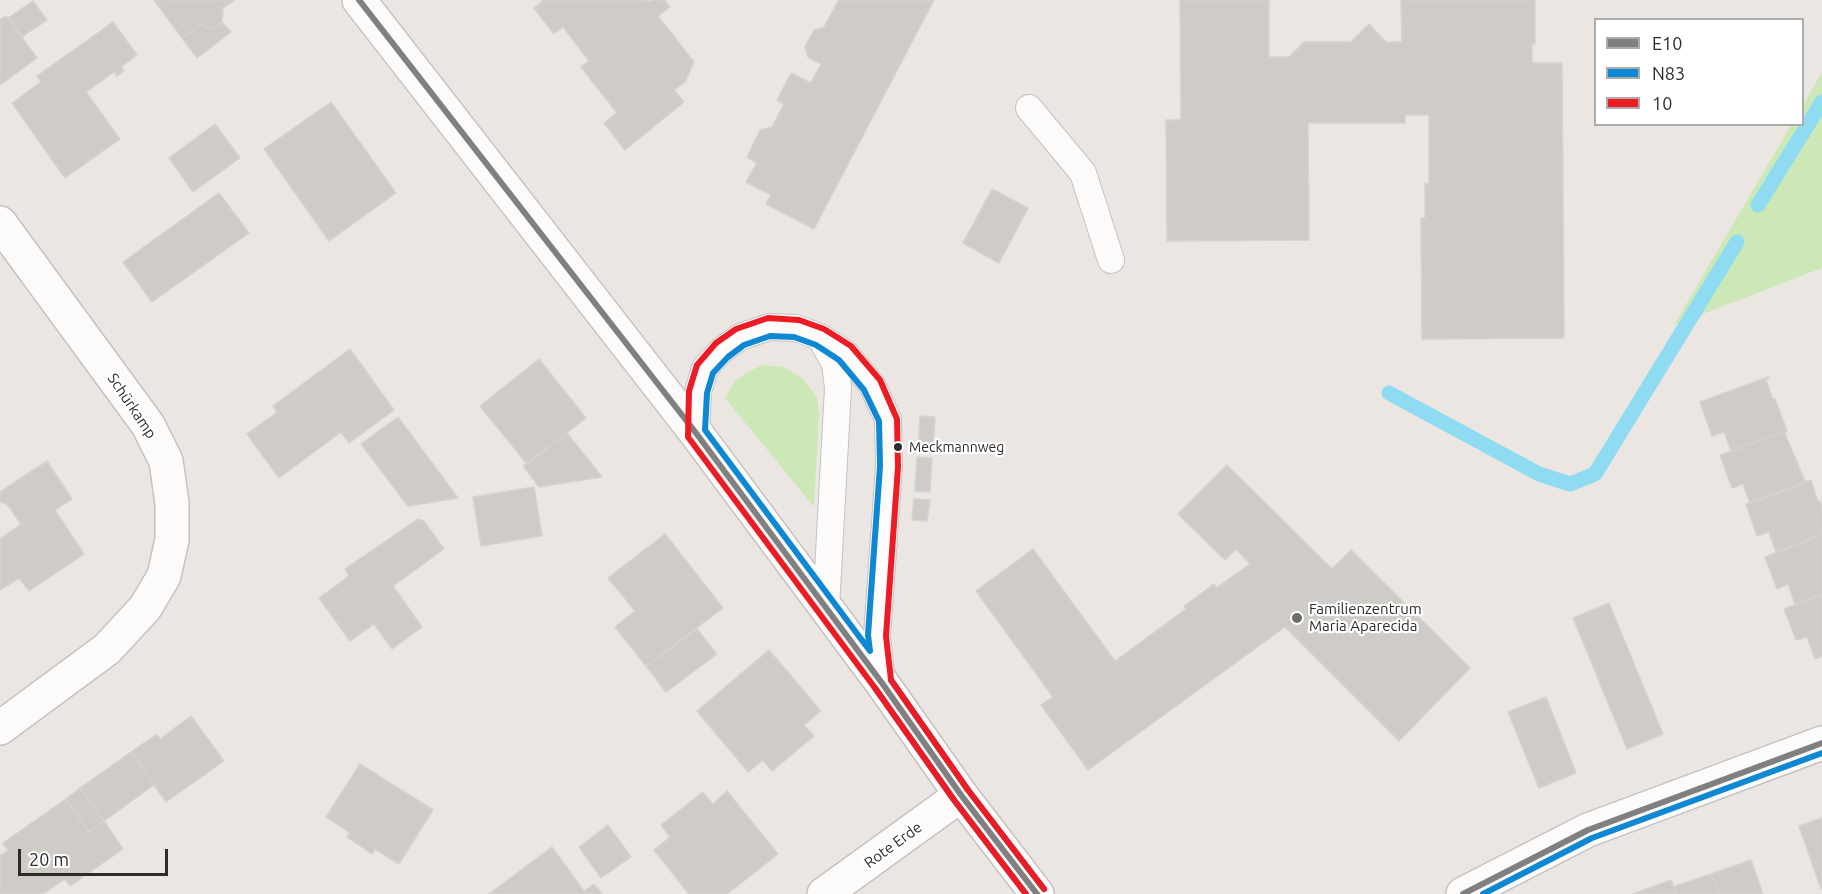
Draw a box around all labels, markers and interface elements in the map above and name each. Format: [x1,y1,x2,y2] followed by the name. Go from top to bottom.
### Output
[1594,18,1804,126] legend
[1652,33,1682,53] text: E10
[1652,63,1685,83] text: N83
[1652,93,1672,113] text: 10
[104,370,160,442] street label: Schürkamp
[909,439,1004,455] place label: Meckmannweg
[892,441,904,453] marker: Meckmannweg
[1309,600,1422,635] place label: Familienzentrum Maria Aparecida
[1290,611,1304,625] marker: Familienzentrum Maria Aparecida
[861,818,925,872] street label: Rote Erde
[21,837,171,875] scale bar
[29,849,69,869] text: 20 m

